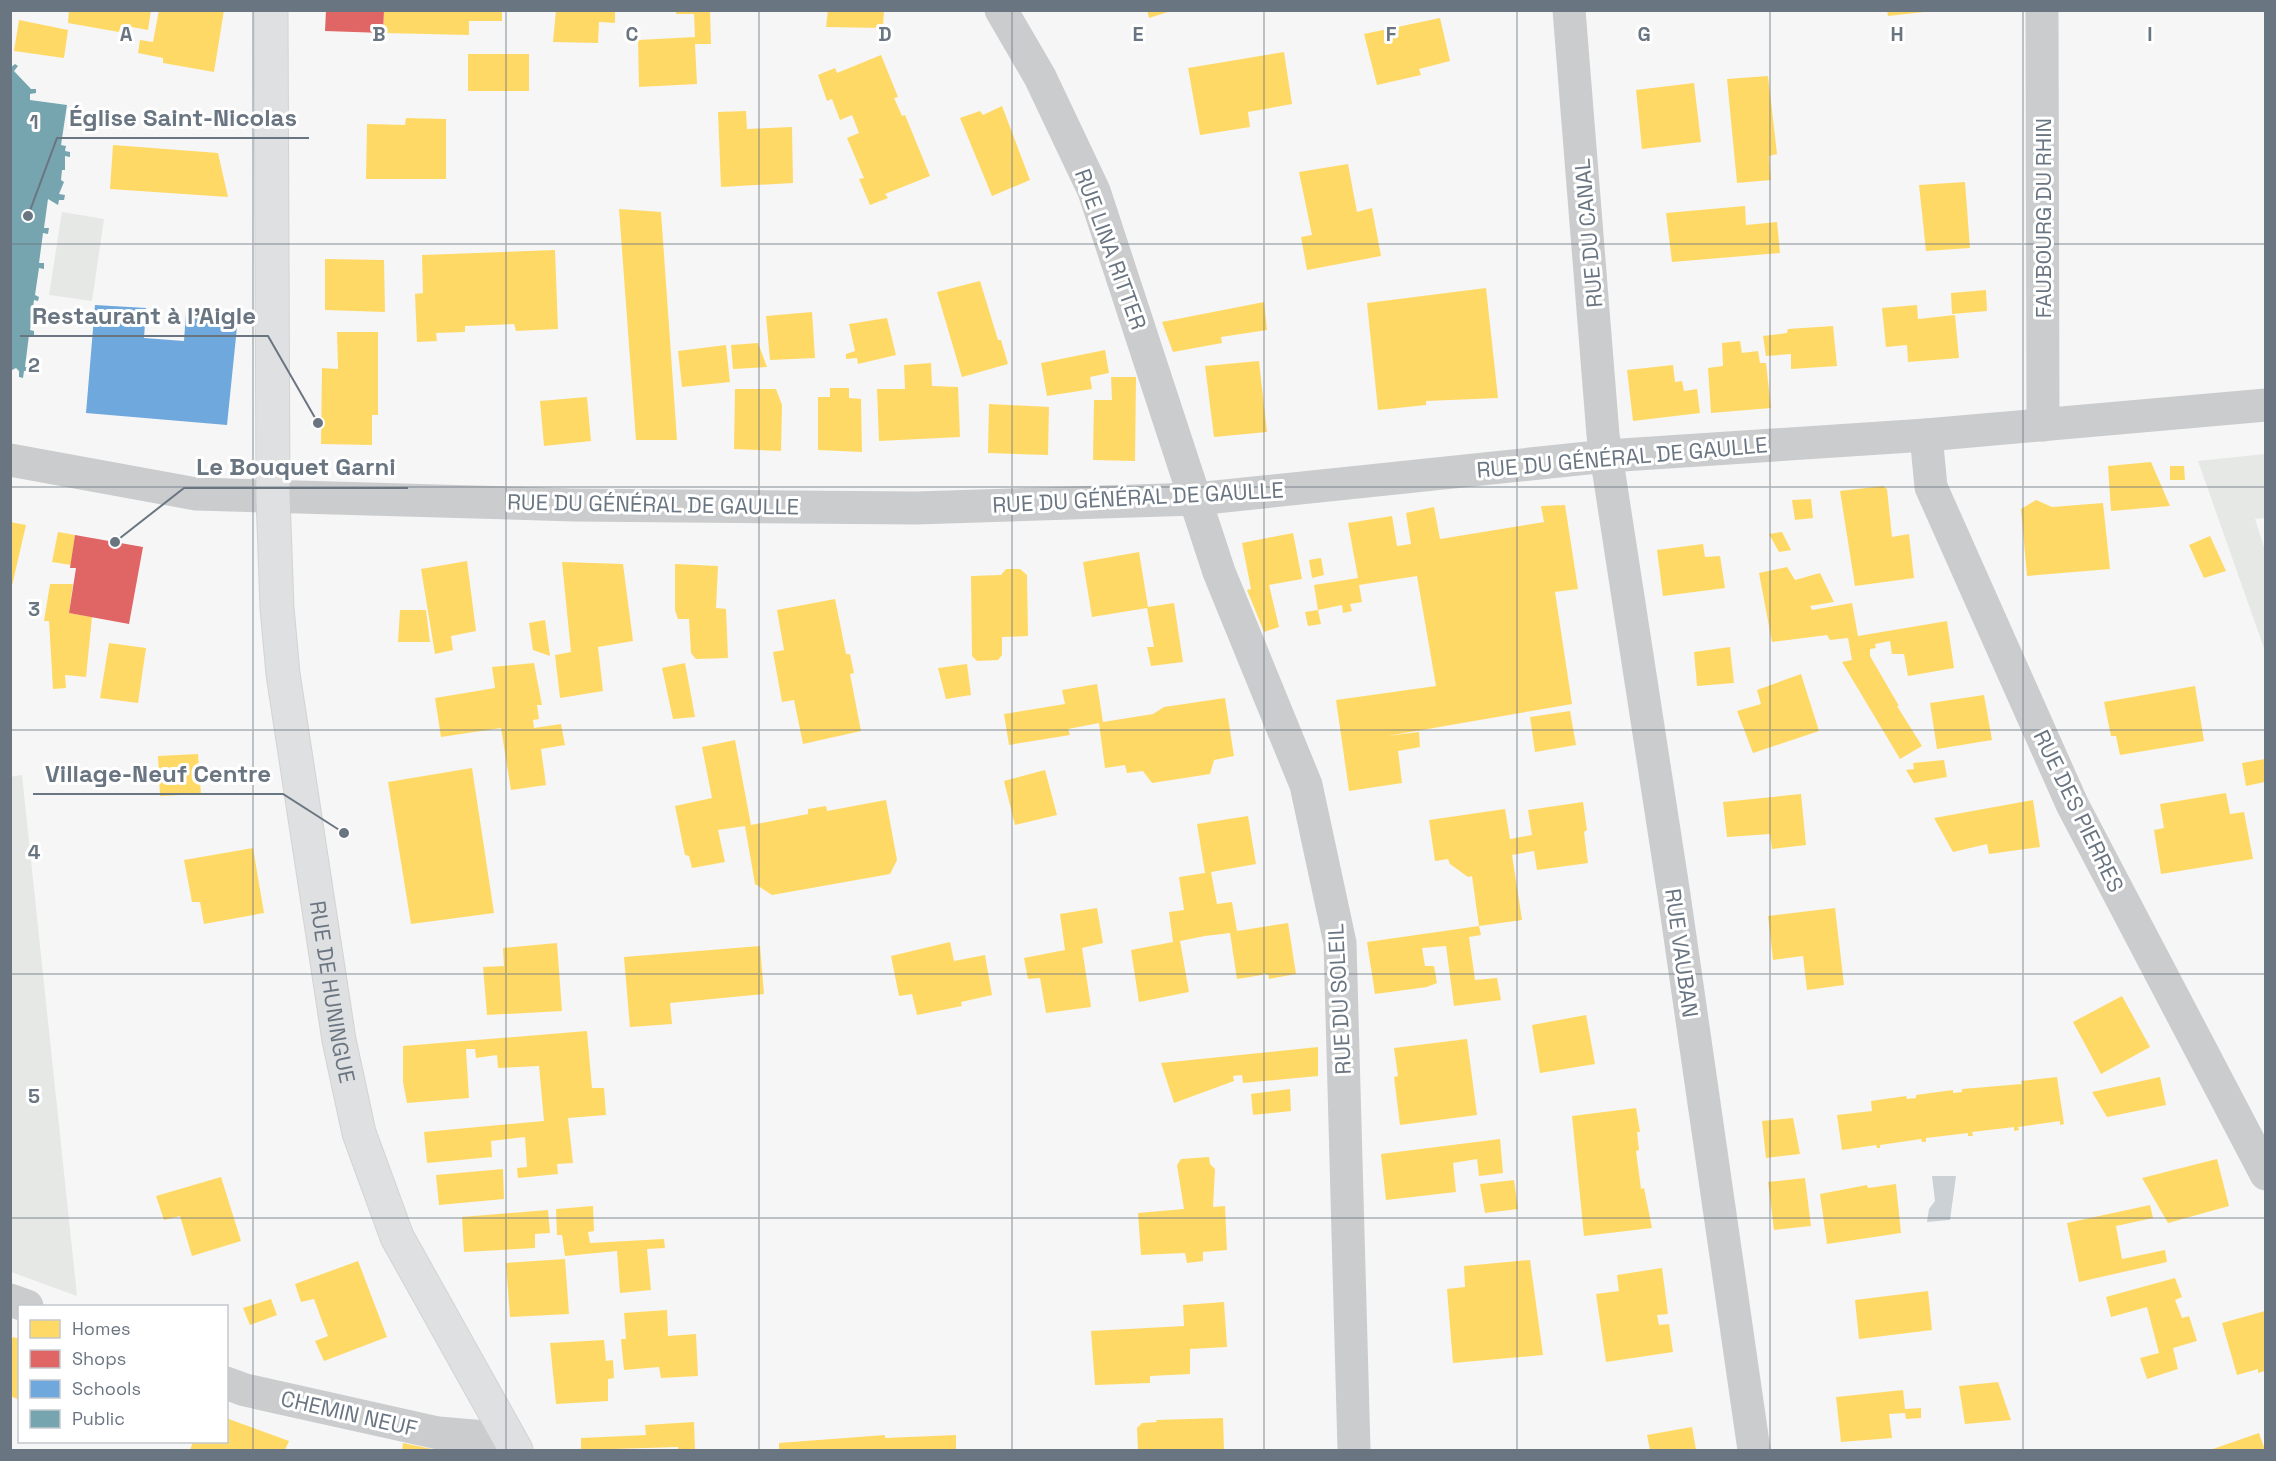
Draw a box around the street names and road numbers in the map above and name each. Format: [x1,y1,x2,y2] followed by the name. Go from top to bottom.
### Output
[2029,118,2057,318] street label: FAUBOURG DU RHIN
[1568,157,1608,309] street label: RUE DU CANAL
[1069,165,1153,333] street label: RUE LINA RITTER
[1475,430,1769,484] street label: RUE DU GÉNÉRAL DE GAULLE
[991,475,1285,519] street label: RUE DU GÉNÉRAL DE GAULLE
[507,487,799,521] street label: RUE DU GÉNÉRAL DE GAULLE
[2028,725,2130,897] street label: RUE DES PIERRES
[1659,887,1705,1019] street label: RUE VAUBAN
[304,899,362,1086] street label: RUE DE HUNINGUE
[1321,923,1357,1075] street label: RUE DU SOLEIL
[278,1384,420,1442] street label: CHEMIN NEUF

